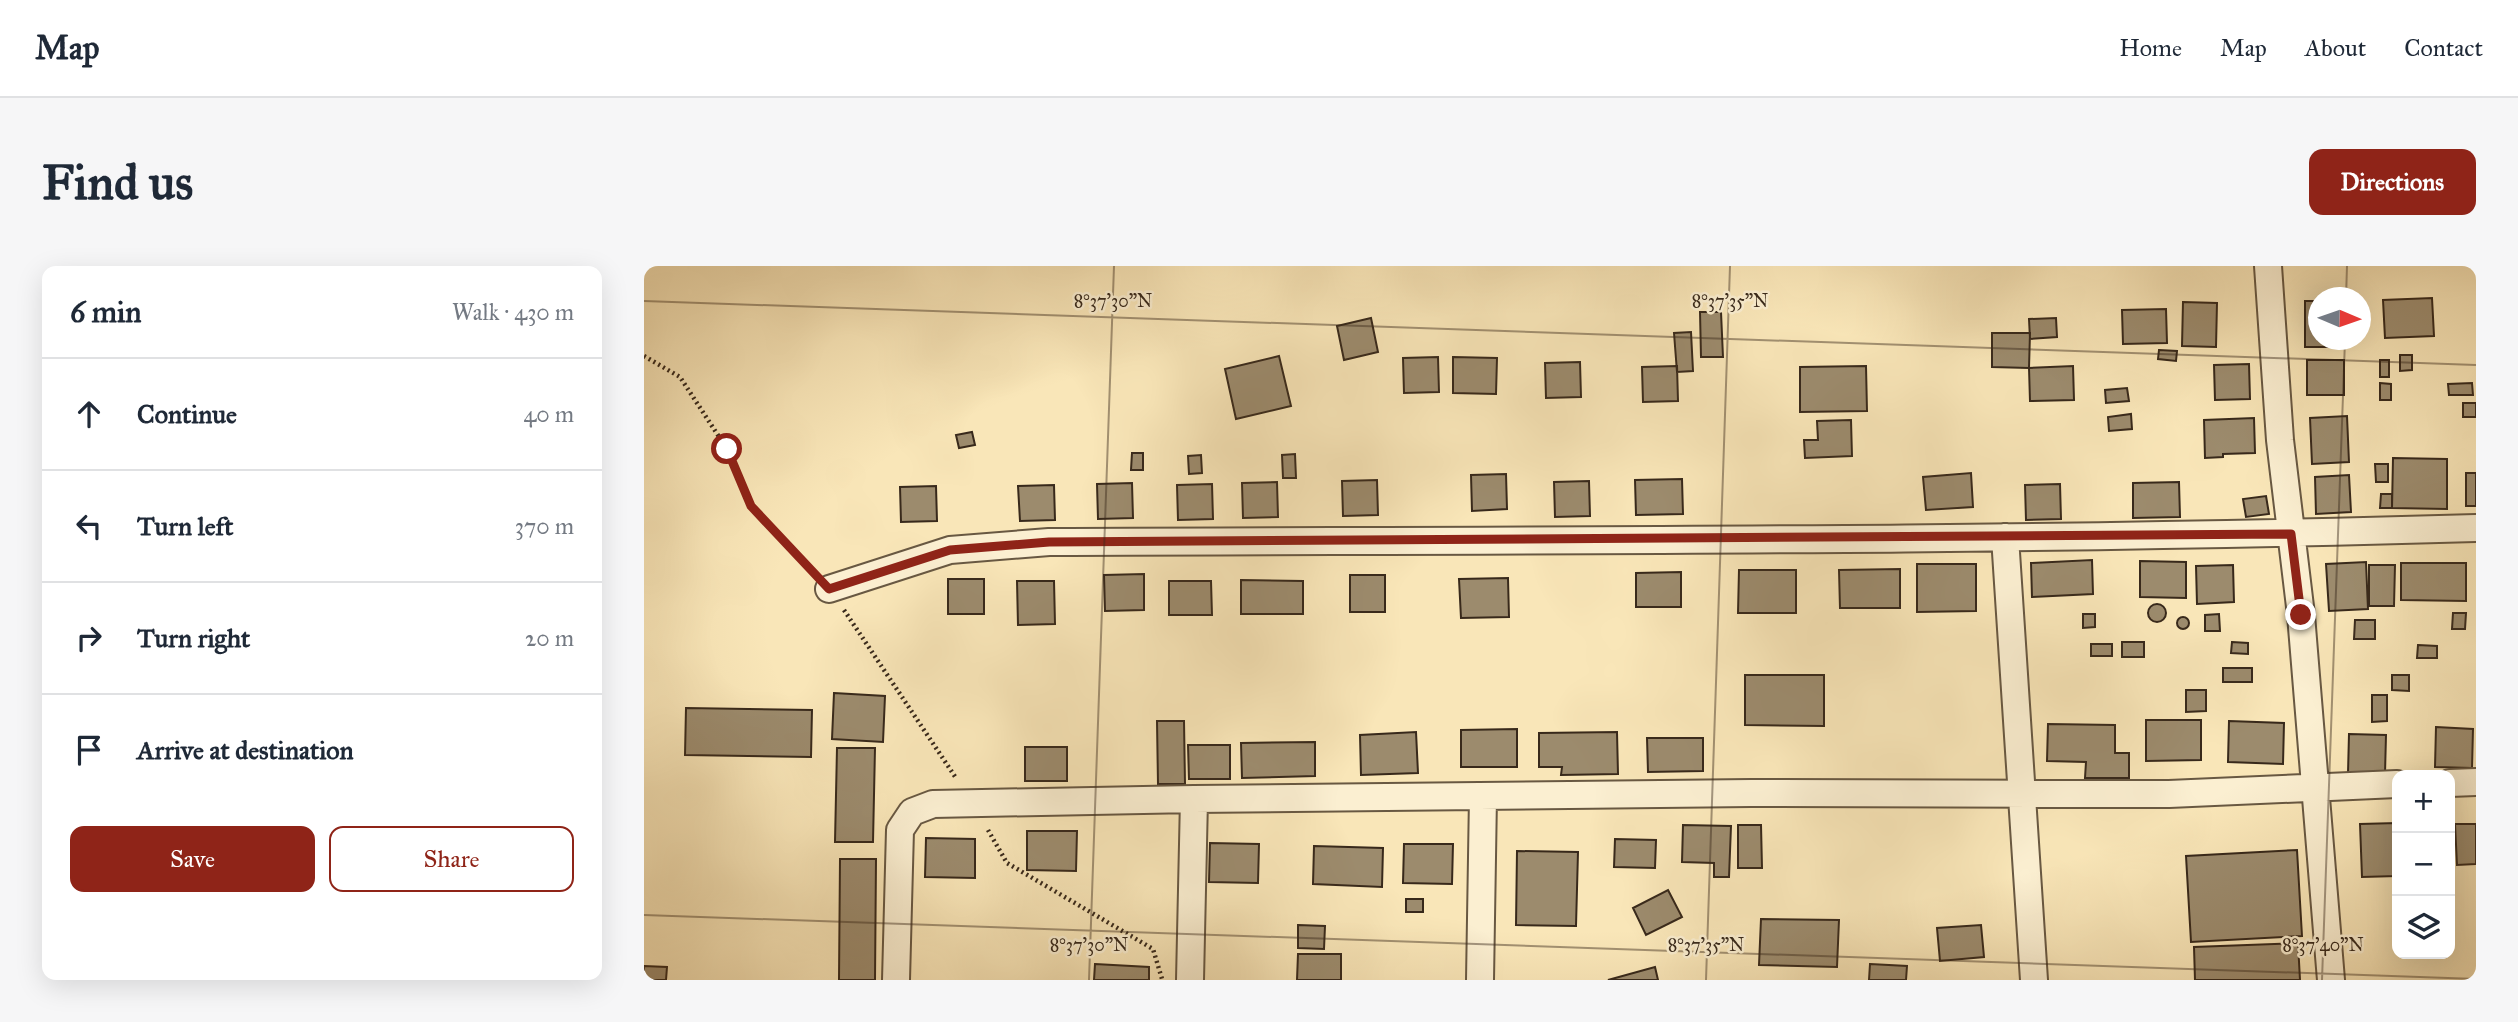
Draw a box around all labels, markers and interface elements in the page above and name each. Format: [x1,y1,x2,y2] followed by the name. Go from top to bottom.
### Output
[35,28,99,68] text: Map
[2119,33,2182,63] text: Home
[2220,33,2267,63] text: Map
[2305,33,2366,63] text: About
[2404,33,2483,63] text: Contact
[2309,149,2476,215] button: Directions
[42,153,193,212] text: Find us
[2308,287,2371,350] north arrow
[1074,290,1152,312] text: 8°37'30"N
[1692,290,1768,312] text: 8°37'35"N
[70,294,142,330] text: 6 min
[452,298,574,326] text: Walk · 430 m
[70,395,108,433] icon: ahead
[137,398,237,430] text: Continue
[524,400,574,428] text: 40 m
[711,433,742,464] route start
[70,507,108,545] icon: left
[137,510,233,542] text: Turn left
[515,512,574,540] text: 370 m
[2285,599,2316,630] route end
[70,619,108,657] icon: right
[137,622,250,654] text: Turn right
[525,624,574,652] text: 20 m
[70,731,108,769] icon: arrive
[137,734,354,766] text: Arrive at destination
[2392,770,2455,959] map controls
[2392,770,2455,833] button: +
[70,826,315,892] button: Save
[329,826,574,892] button: Share
[2392,833,2455,896] button: −
[2392,896,2455,959] button: layers
[1050,934,1128,956] text: 8°37'30"N
[1668,934,1744,956] text: 8°37'35"N
[2282,934,2364,956] text: 8°37'40"N

